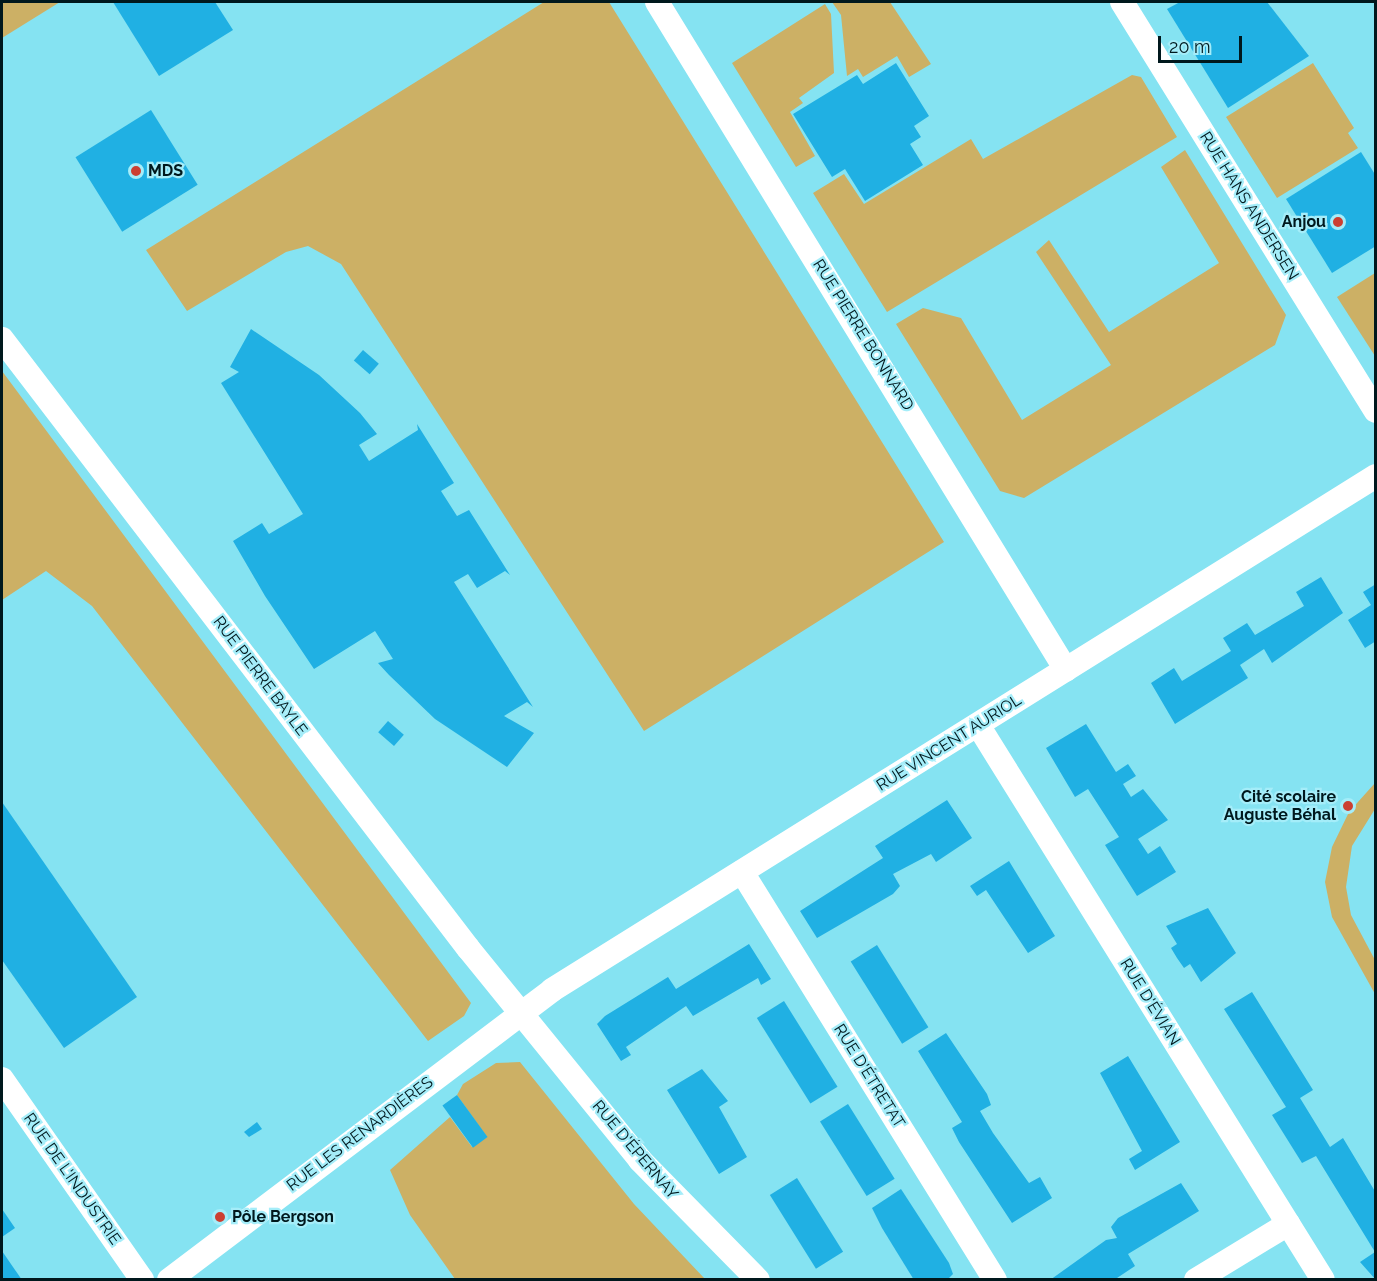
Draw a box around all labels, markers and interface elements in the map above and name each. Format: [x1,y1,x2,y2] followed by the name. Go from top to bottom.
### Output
[1161,24,1245,62] scale bar
[1169,36,1211,57] text: 20 m
[1195,128,1303,284] street label: RUE HANS ANDERSEN
[148,161,183,181] place label: MDS
[129,164,143,178] marker: MDS
[1282,212,1326,232] place label: Anjou
[1331,215,1345,229] marker: Anjou
[809,256,917,414] street label: RUE PIERRE BONNARD
[209,613,311,739] street label: RUE PIERRE BAYLE
[872,690,1026,796] street label: RUE VINCENT AURIOL
[1224,787,1336,825] place label: Cité scolaire Auguste Béhal
[1341,799,1355,813] marker: Cité scolaire Auguste Béhal
[1116,955,1184,1049] street label: RUE D'ÉVIAN
[829,1021,909,1131] street label: RUE D'ÉTRETAT
[283,1073,437,1195] street label: RUE LES RENARDIÈRES
[588,1097,682,1203] street label: RUE D'ÉPERNAY
[19,1110,125,1248] street label: RUE DE L'INDUSTRIE
[232,1207,334,1227] place label: Pôle Bergson
[213,1210,227,1224] marker: Pôle Bergson

